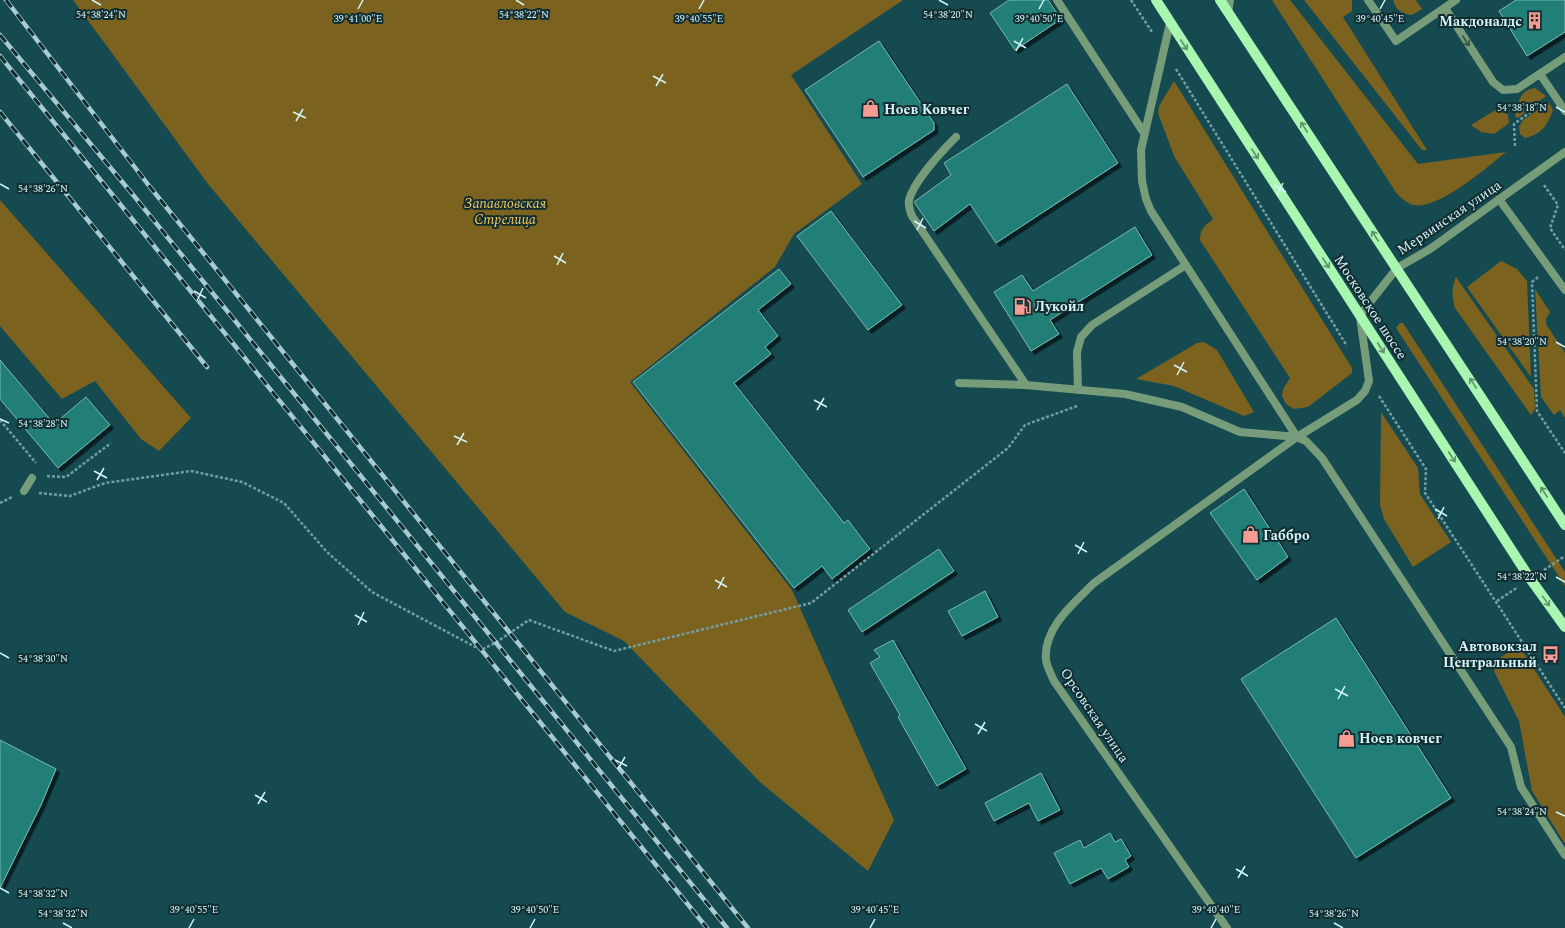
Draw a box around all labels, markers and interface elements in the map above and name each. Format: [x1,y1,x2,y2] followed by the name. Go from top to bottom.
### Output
[76,7,126,23] text: 54°38'24"N
[499,7,549,23] text: 54°38'22"N
[923,7,973,23] text: 54°38'20"N
[334,11,382,27] text: 39°41'00"E
[675,11,723,27] text: 39°40'55"E
[1015,11,1063,27] text: 39°40'50"E
[1356,11,1404,27] text: 39°40'45"E
[1439,11,1522,32] place label: Макдоналдс
[1525,11,1545,31] building icon: Макдоналдс
[1462,35,1470,46] one-way arrow
[1180,39,1189,50] one-way arrow
[861,99,881,119] shop icon: Ноев Ковчег
[884,99,970,120] place label: Ноев Ковчег
[1497,100,1547,116] text: 54°38'18"N
[1300,122,1308,133] one-way arrow
[1251,148,1259,159] one-way arrow
[1393,175,1506,260] street label: Мервинская улица
[18,181,68,197] text: 54°38'26"N
[464,193,547,230] park label: Запавловская Стрелица
[1371,230,1380,241] one-way arrow
[1329,251,1412,364] street label: Московское шоссе
[1322,257,1330,269] one-way arrow
[1012,296,1032,316] fuel station icon: Лукойл
[1035,296,1085,317] place label: Лукойл
[1497,334,1547,350] text: 54°38'20"N
[1377,342,1385,353] one-way arrow
[1469,378,1477,389] one-way arrow
[18,416,68,432] text: 54°38'28"N
[1448,451,1456,463] one-way arrow
[1540,487,1548,498] one-way arrow
[1240,525,1260,545] shop icon: Габбро
[1263,525,1310,546] place label: Габбро
[1497,569,1547,585] text: 54°38'22"N
[1542,595,1550,606] one-way arrow
[1443,636,1537,673] place label: Автовокзал Центральный
[1540,644,1560,664] bus stop icon: Автовокзал Центральный
[18,651,68,667] text: 54°38'30"N
[1055,664,1134,767] street label: Орсовская улица
[1336,728,1356,748] shop icon: Ноев ковчег
[1359,728,1442,749] place label: Ноев ковчег
[1497,804,1547,820] text: 54°38'24"N
[18,886,68,902] text: 54°38'32"N
[170,902,218,918] text: 39°40'55"E
[511,902,559,918] text: 39°40'50"E
[851,902,899,918] text: 39°40'45"E
[1192,902,1240,918] text: 39°40'40"E
[38,906,88,922] text: 54°38'32"N
[1309,906,1359,922] text: 54°38'26"N

